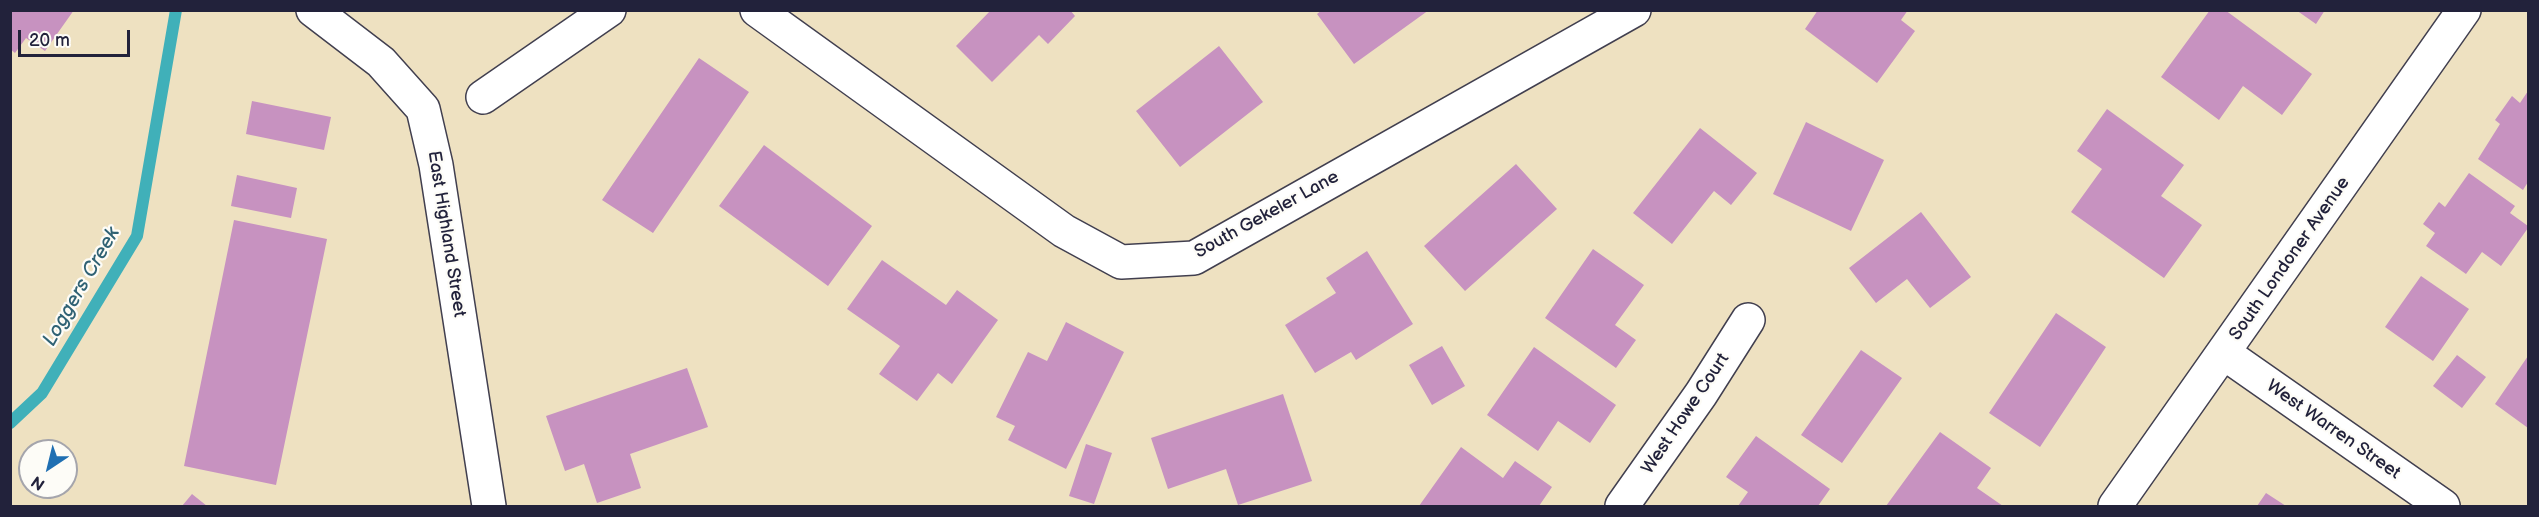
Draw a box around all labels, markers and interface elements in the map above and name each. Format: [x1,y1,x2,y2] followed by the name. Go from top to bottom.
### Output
[21,18,134,56] scale bar
[29,30,70,51] text: 20 m
[422,149,470,319] street label: East Highland Street
[1191,166,1343,264] street label: South Gekeler Lane
[2225,173,2355,345] street label: South Londoner Avenue
[38,223,126,351] water label: Loggers Creek
[1638,349,1734,479] street label: West Howe Court
[2262,376,2404,484] street label: West Warren Street
[18,439,78,499] north arrow
[28,471,49,494] text: N

